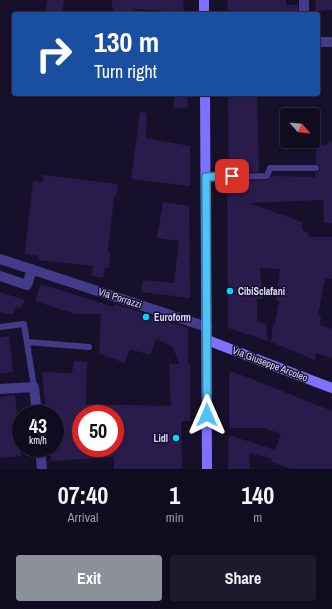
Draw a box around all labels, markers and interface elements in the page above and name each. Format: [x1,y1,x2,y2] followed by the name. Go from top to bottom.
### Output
[94,23,159,61] text: 130 m
[28,28,80,80] icon: right
[94,59,157,84] text: Turn right
[280,108,320,148] north arrow
[280,108,320,148] map controls
[215,159,249,193] pin
[221,165,243,187] icon: arrive
[97,285,143,311] street label: Via Porrazzi
[238,285,285,298] place label: CibiSclafani
[225,286,235,296] marker: CibiSclafani
[154,311,191,324] place label: Euroform
[141,312,151,322] marker: Euroform
[230,344,310,384] street label: Via Giuseppe Arcoleo
[186,394,228,436] position arrow
[72,405,124,457] speed limit sign: 50
[29,412,47,439] text: 43
[153,432,168,445] place label: Lidl
[171,433,181,443] marker: Lidl
[29,434,47,447] text: km/h
[58,479,108,511] text: 07:40
[169,479,180,511] text: 1
[241,479,274,511] text: 140
[68,509,98,526] text: Arrival
[166,509,184,526] text: min
[253,509,262,526] text: m
[16,555,162,601] button: Exit
[170,555,316,601] button: Share

